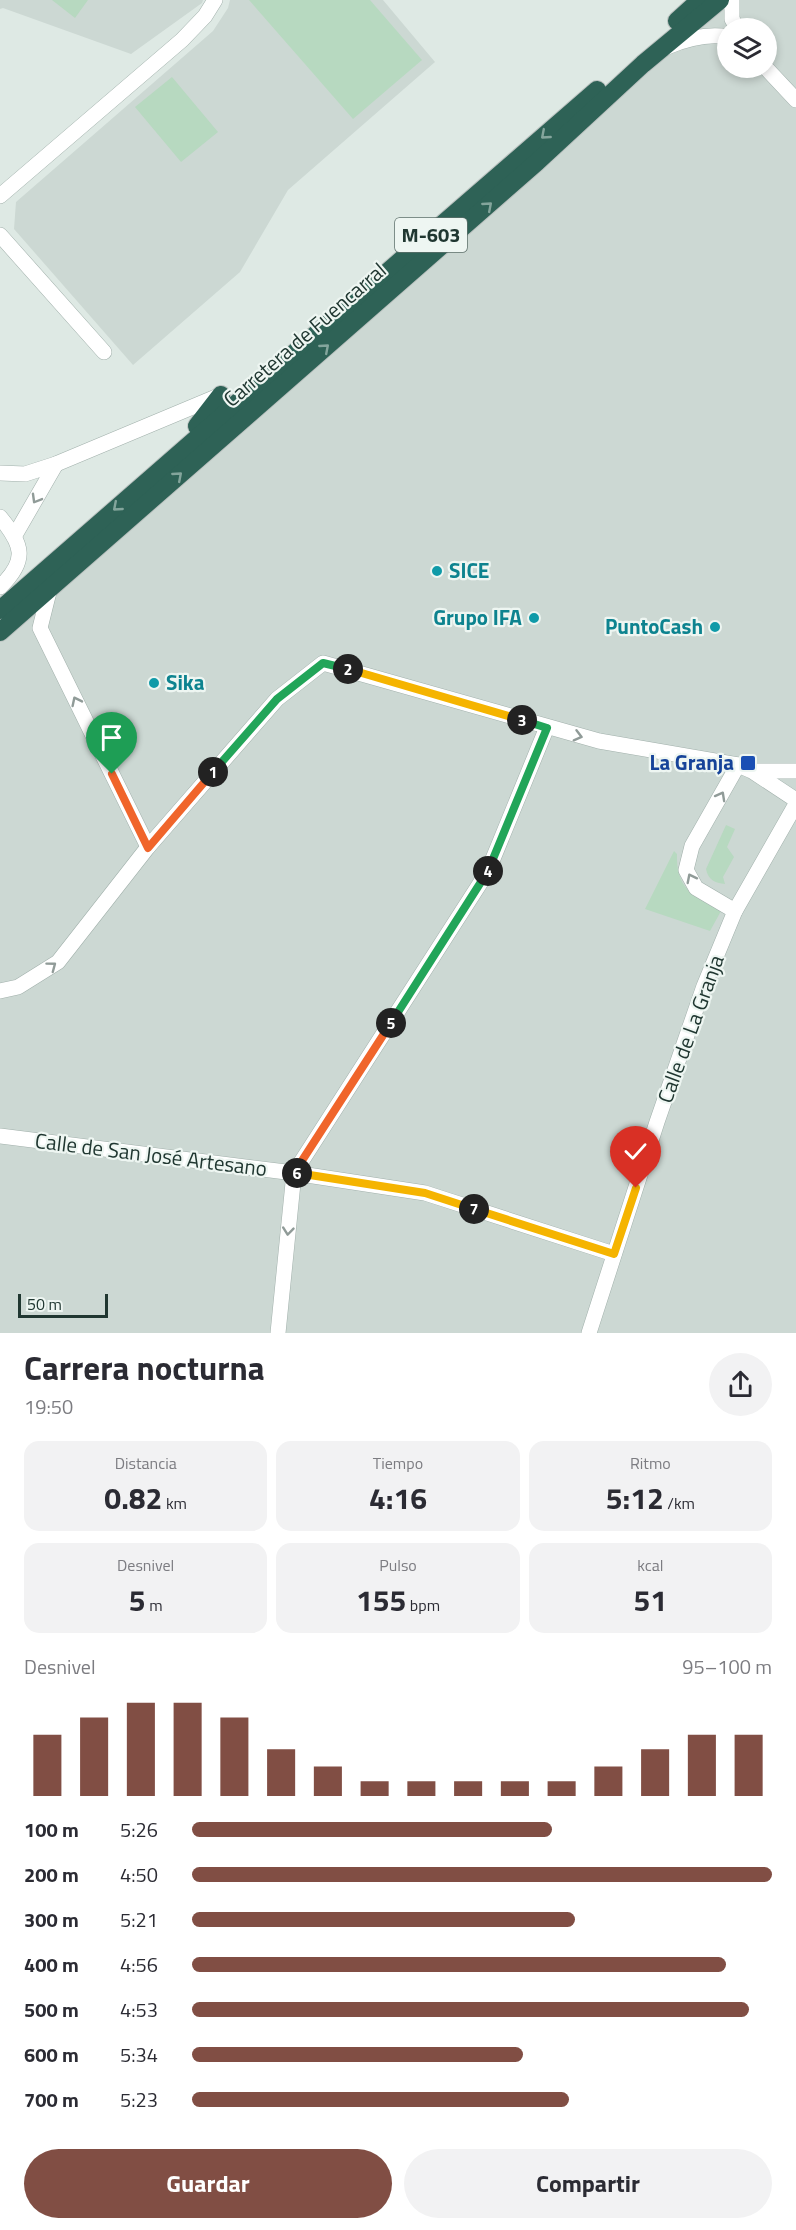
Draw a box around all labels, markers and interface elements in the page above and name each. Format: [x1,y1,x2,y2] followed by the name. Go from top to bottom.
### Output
[717,18,777,78] map controls
[717,18,777,78] button: layers
[541,128,552,139] one-way arrow
[481,202,492,213] one-way arrow
[395,218,467,252] road number: M-603
[216,254,393,414] street label: Carretera de Fuencarral
[318,344,329,355] one-way arrow
[171,472,182,483] one-way arrow
[31,493,43,503] one-way arrow
[113,500,124,511] one-way arrow
[449,554,489,586] place label: SICE
[430,564,444,578] marker: SICE
[433,601,522,633] place label: Grupo IFA
[605,610,703,642] place label: PuntoCash
[527,611,541,625] marker: Grupo IFA
[708,620,722,634] marker: PuntoCash
[333,654,363,684] pin: 2
[344,657,352,681] text: 2
[166,666,205,698] place label: Sika
[147,676,161,690] marker: Sika
[71,696,83,707] one-way arrow
[507,705,537,735] pin: 3
[518,708,526,732] text: 3
[86,712,137,774] pin
[95,721,128,754] icon: arrive
[573,728,583,741] one-way arrow
[650,746,734,778] place label: La Granja
[739,754,757,772] marker: La Granja
[198,757,228,787] pin: 1
[209,760,217,784] text: 1
[714,792,725,802] one-way arrow
[473,856,503,886] pin: 4
[484,859,492,883] text: 4
[687,874,698,884] one-way arrow
[648,950,732,1107] street label: Calle de La Granja
[45,962,56,973] one-way arrow
[376,1008,406,1038] pin: 5
[387,1011,395,1035] text: 5
[33,1124,269,1184] street label: Calle de San José Artesano
[610,1126,661,1188] pin
[619,1135,652,1168] icon: check
[282,1158,312,1188] pin: 6
[293,1161,301,1185] text: 6
[459,1194,489,1224] pin: 7
[470,1197,478,1221] text: 7
[282,1226,295,1236] one-way arrow
[18,1291,108,1318] scale bar
[27,1292,62,1316] text: 50 m
[24,1343,265,1393] text: Carrera nocturna
[709,1353,772,1416] button: share
[24,1391,73,1422] text: 19:50
[115,1451,177,1475] text: Distancia
[373,1451,423,1475] text: Tiempo
[630,1451,671,1475] text: Ritmo
[104,1475,162,1521] text: 0.82
[369,1475,427,1521] text: 4:16
[606,1475,664,1521] text: 5:12
[162,1491,187,1515] text: km
[664,1491,695,1515] text: /km
[117,1553,174,1577] text: Desnivel
[379,1553,417,1577] text: Pulso
[637,1553,663,1577] text: kcal
[129,1577,146,1623] text: 5
[356,1577,406,1623] text: 155
[634,1577,667,1623] text: 51
[146,1593,163,1617] text: m
[406,1593,440,1617] text: bpm
[24,1651,96,1682] text: Desnivel
[682,1651,772,1682] text: 95–100 m
[24,1814,79,1845] text: 100 m
[120,1814,158,1845] text: 5:26
[24,1859,79,1890] text: 200 m
[120,1859,158,1890] text: 4:50
[24,1904,79,1935] text: 300 m
[120,1904,158,1935] text: 5:21
[24,1949,79,1980] text: 400 m
[120,1949,158,1980] text: 4:56
[24,1994,79,2025] text: 500 m
[120,1994,158,2025] text: 4:53
[24,2039,79,2070] text: 600 m
[120,2039,158,2070] text: 5:34
[24,2084,79,2115] text: 700 m
[120,2084,158,2115] text: 5:23
[24,2149,392,2218] button: Guardar
[404,2149,772,2218] button: Compartir

